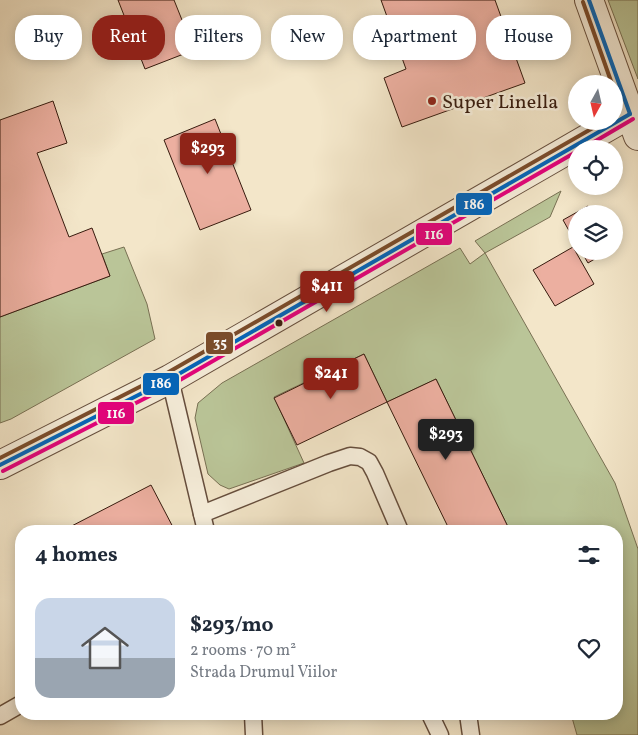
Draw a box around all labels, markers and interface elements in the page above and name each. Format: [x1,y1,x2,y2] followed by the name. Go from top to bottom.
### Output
[15,15,82,60] chip: Buy
[92,15,165,60] chip: Rent
[175,15,261,60] chip: Filters
[271,15,343,60] chip: New
[353,15,476,60] chip: Apartment
[486,15,571,60] chip: House
[568,75,622,130] north arrow
[568,75,623,260] map controls
[442,89,558,117] place label: Super Linella
[426,95,438,107] marker: Super Linella
[178,132,238,175] pin: $293
[191,138,225,160] text: $293
[568,140,623,195] button: locate
[455,192,493,216] line badge: 186
[464,196,485,215] text: 186
[568,205,623,260] button: layers
[415,222,453,246] line badge: 116
[425,226,444,245] text: 116
[297,270,357,313] pin: $411
[311,276,343,298] text: $411
[274,318,284,328] unlabelled marker
[205,331,234,355] line badge: 35
[213,334,227,353] text: 35
[301,358,361,400] pin: $241
[314,363,348,385] text: $241
[142,372,180,396] line badge: 186
[151,375,172,394] text: 186
[97,401,135,425] line badge: 116
[107,405,126,424] text: 116
[416,418,476,461] pin: $293
[429,424,463,446] text: $293
[35,541,118,570] text: 4 homes
[575,541,603,569] icon: filters
[190,611,273,640] text: $293/mo
[75,618,135,678] icon: home
[575,634,603,662] icon: heart
[190,640,296,662] text: 2 rooms · 70 m²
[190,662,337,684] text: Strada Drumul Viilor

